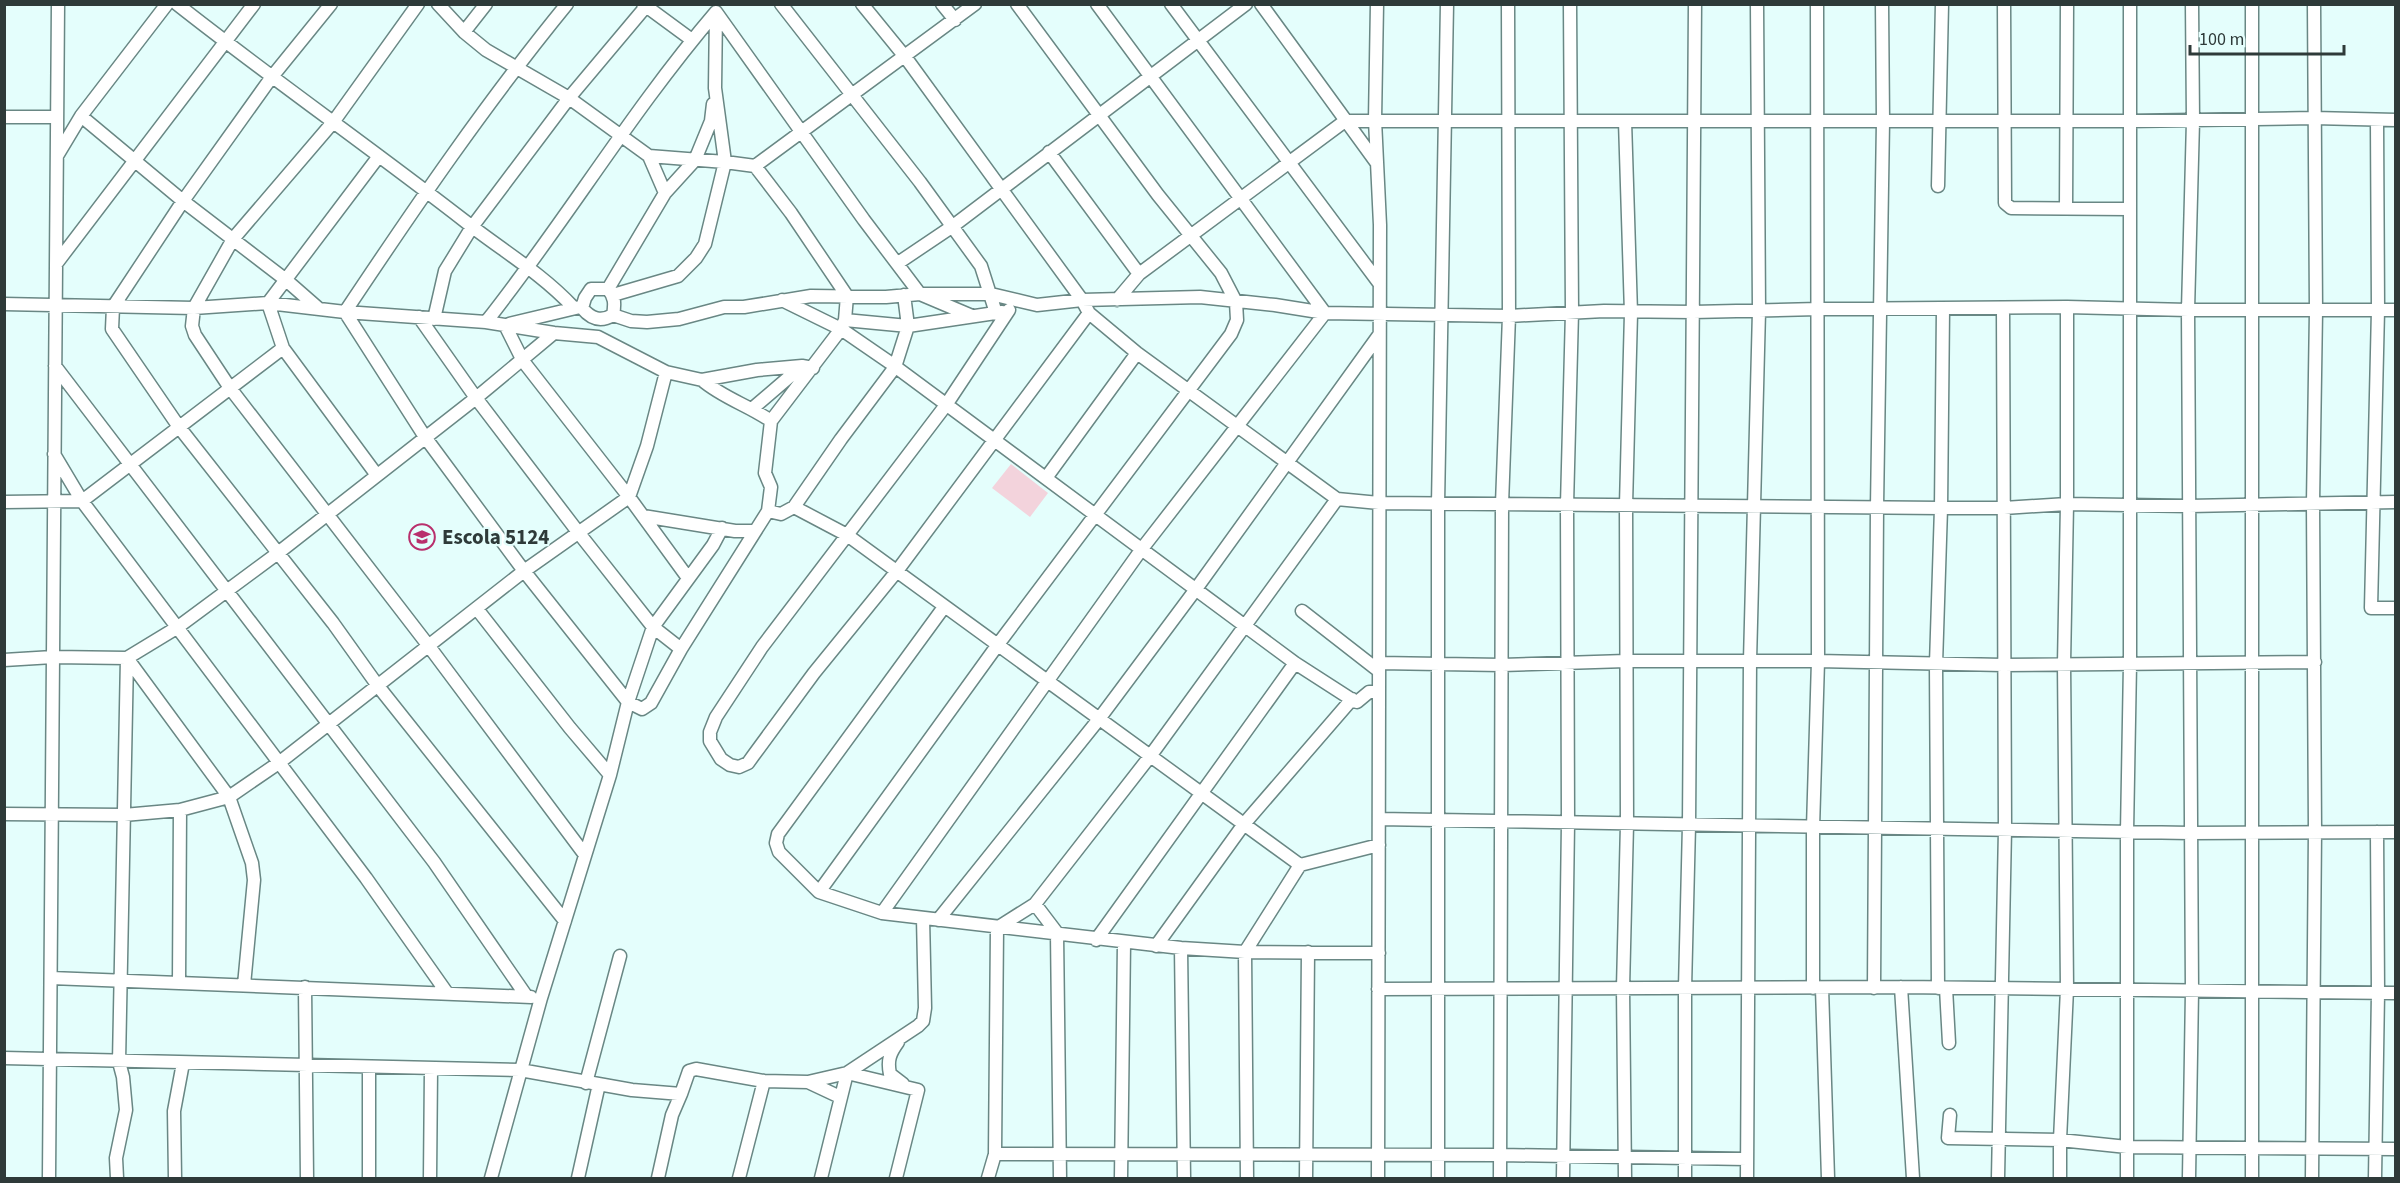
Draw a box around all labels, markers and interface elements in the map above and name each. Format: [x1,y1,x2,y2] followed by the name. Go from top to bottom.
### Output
[2190,18,2344,56] scale bar
[2199,27,2244,52] text: 100 m
[407,522,437,552] school or university icon: Escola 5124
[442,522,549,552] place label: Escola 5124

